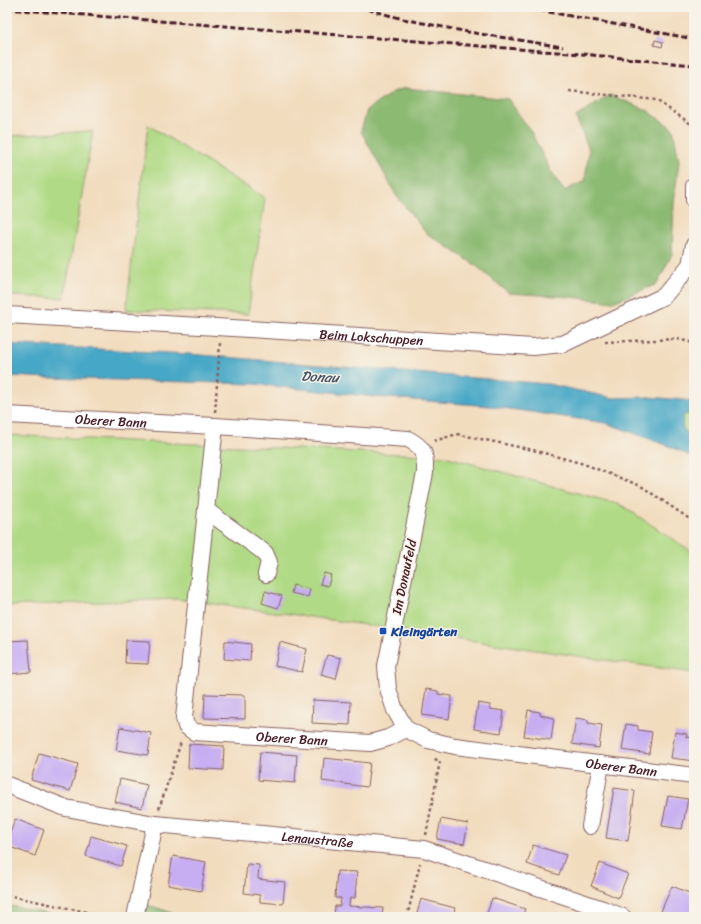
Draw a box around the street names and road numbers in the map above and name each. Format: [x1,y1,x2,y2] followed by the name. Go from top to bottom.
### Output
[319,322,424,352] street label: Beim Lokschuppen
[74,407,147,434] street label: Oberer Bann
[385,536,423,618] street label: Im Donaufeld
[255,724,328,752] street label: Oberer Bann
[584,751,658,783] street label: Oberer Bann
[281,824,355,854] street label: Lenaustraße

